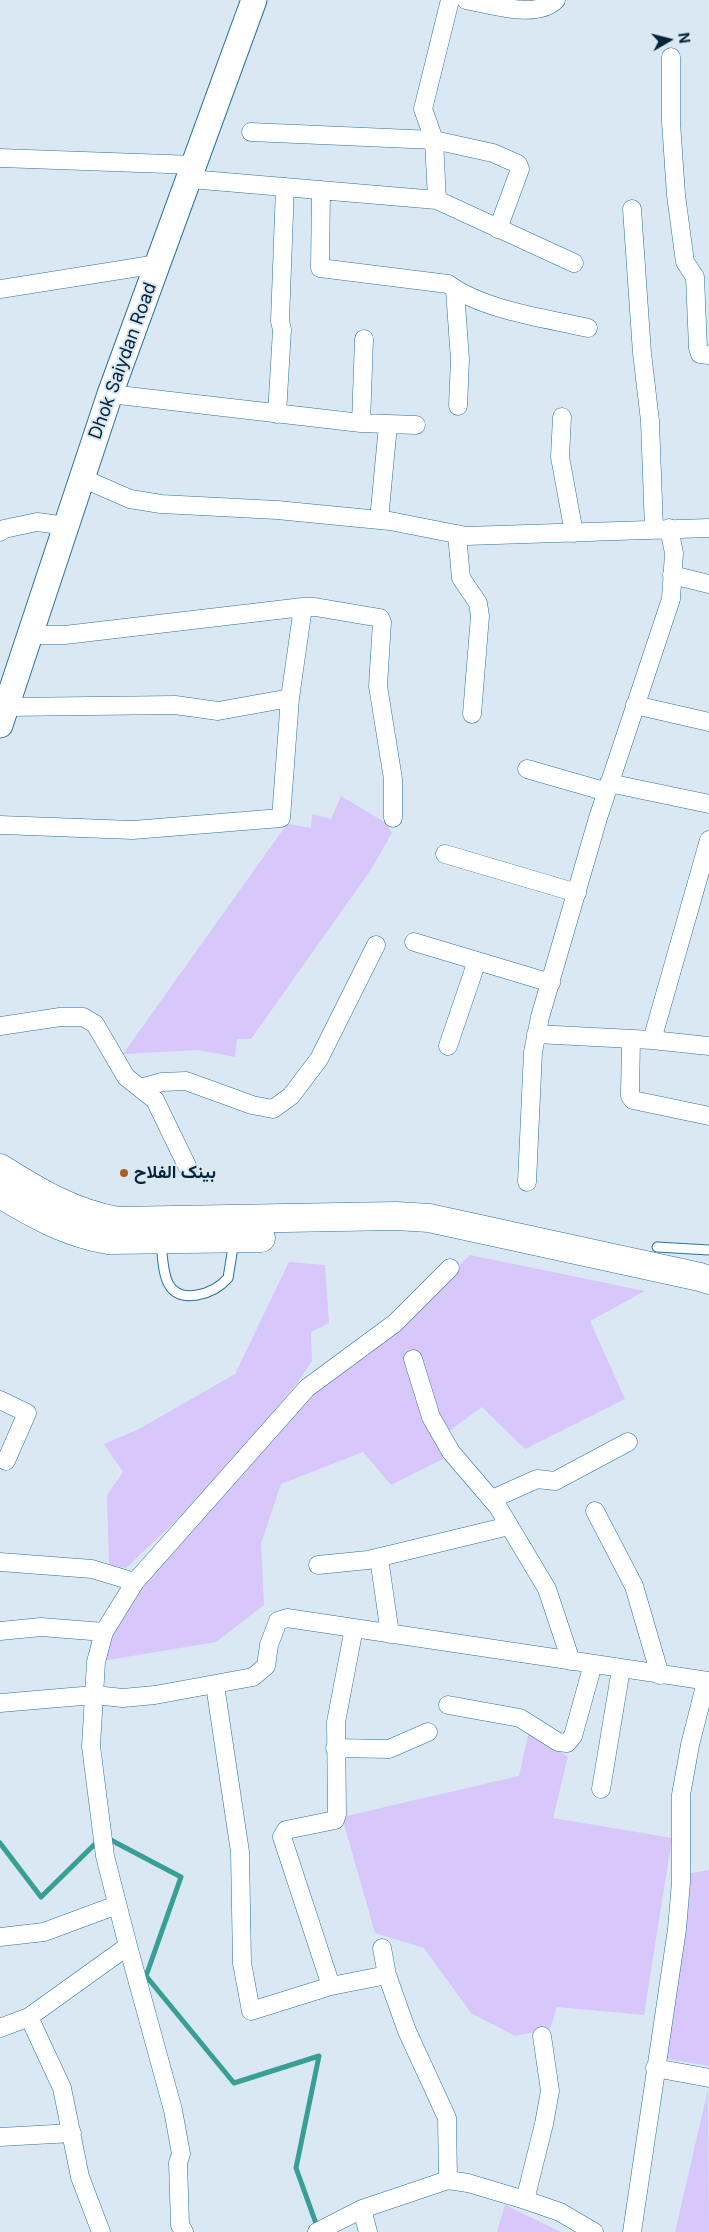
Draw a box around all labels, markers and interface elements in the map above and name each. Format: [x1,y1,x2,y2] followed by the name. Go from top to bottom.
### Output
[644,15,694,65] north arrow
[675,31,694,44] text: N
[85,280,161,442] street label: Dhok Saiydan Road
[134,1162,216,1184] place label: بینک الفلاح
[118,1167,130,1179] marker: بینک الفلاح

